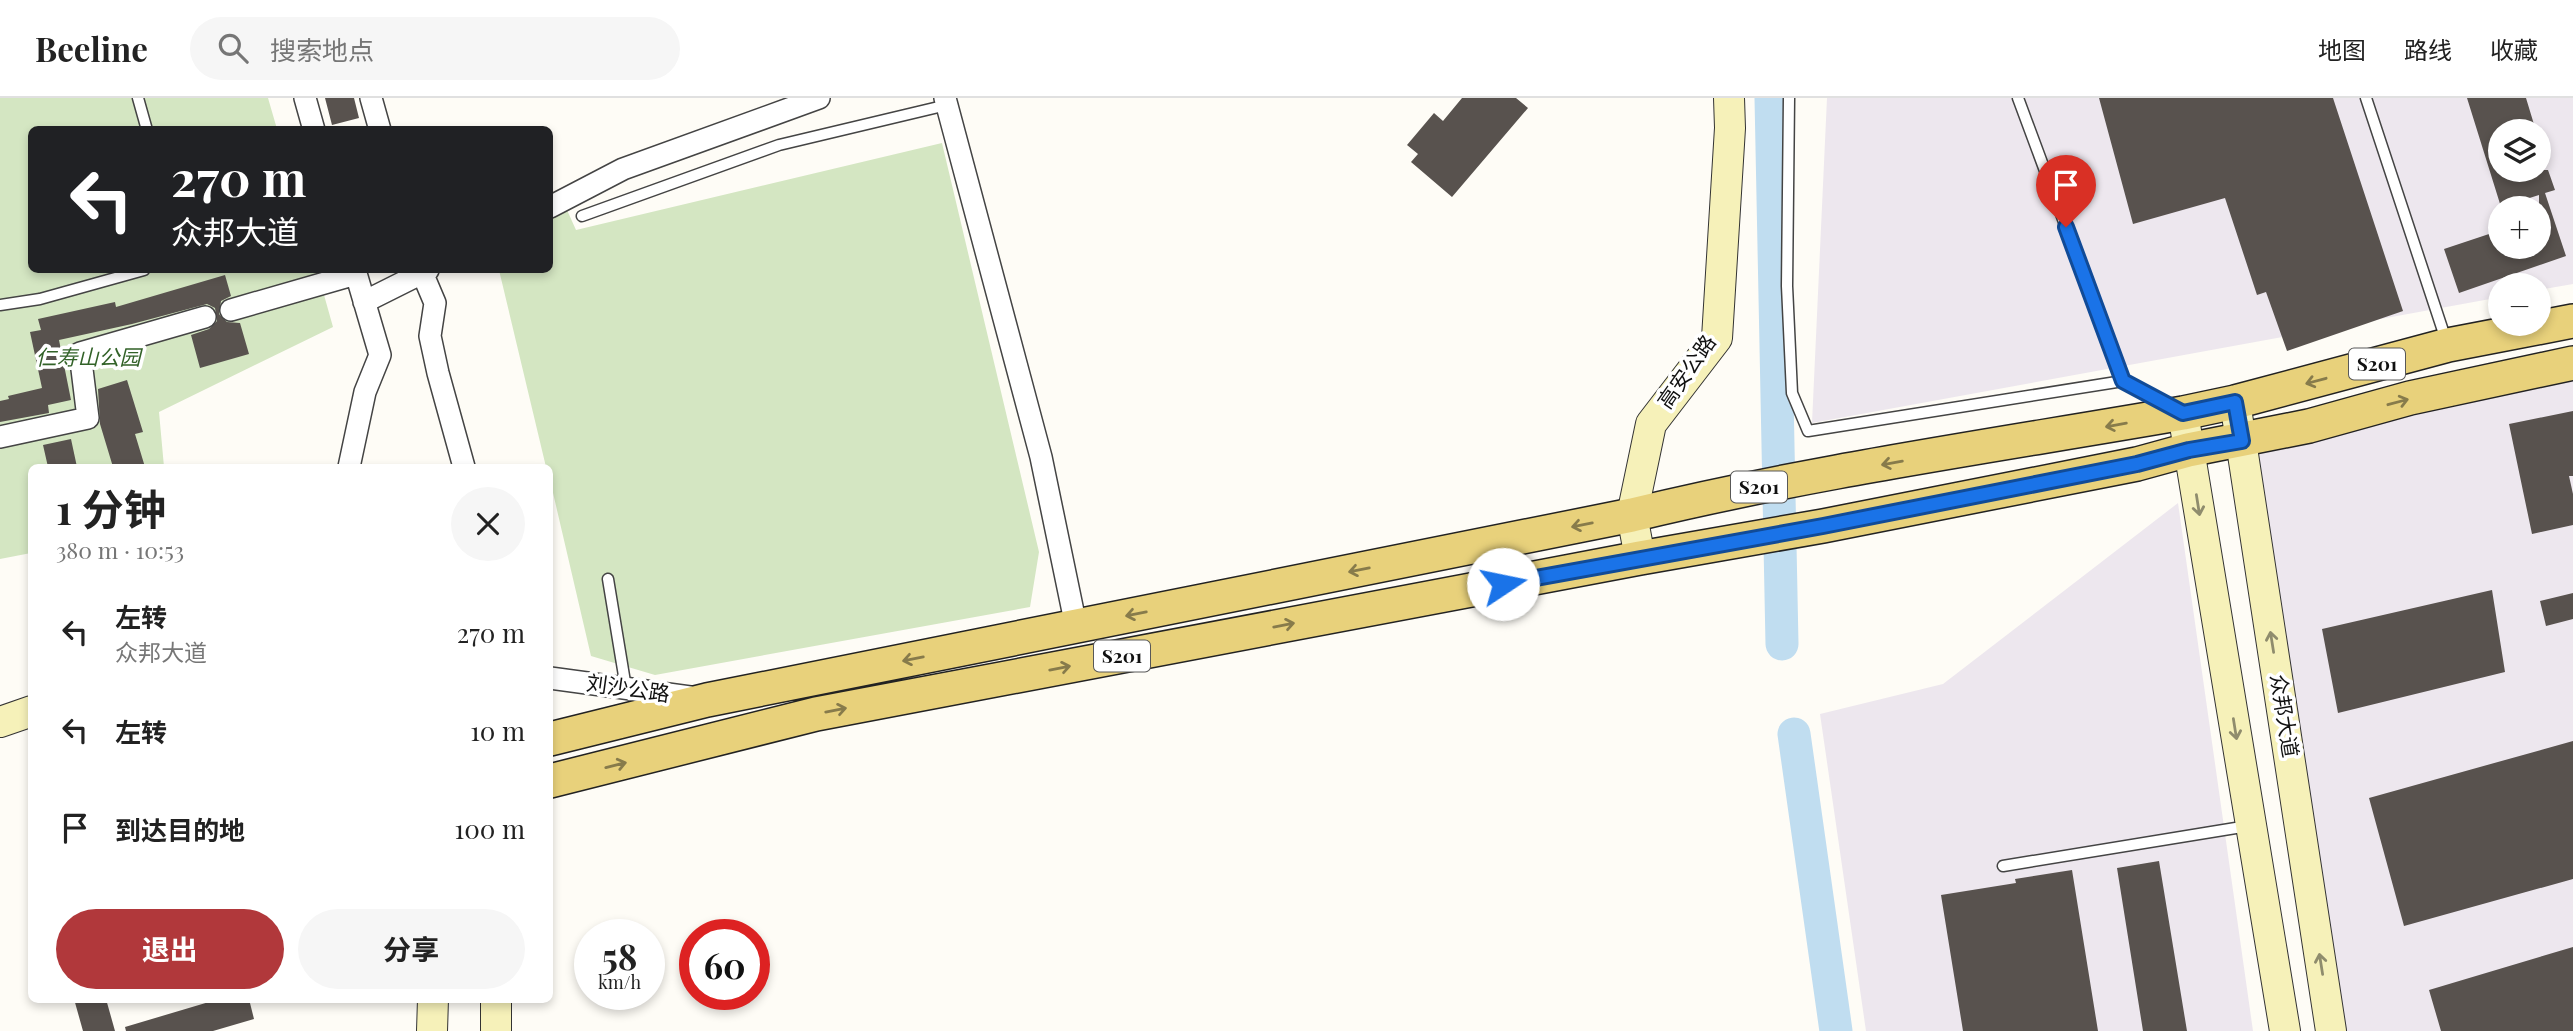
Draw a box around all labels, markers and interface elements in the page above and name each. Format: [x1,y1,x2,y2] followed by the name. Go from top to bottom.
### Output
[190,17,680,80] search box
[35,26,148,70] text: Beeline
[214,29,252,67] icon: search
[270,32,374,67] text: 搜索地点
[2318,33,2366,65] text: 地图
[2404,33,2452,65] text: 路线
[2490,33,2538,65] text: 收藏
[2488,119,2551,336] map controls
[2488,119,2551,182] button: layers
[171,144,306,209] text: 270 m
[56,154,147,245] icon: left
[2036,155,2096,227] pin
[2047,166,2085,204] icon: arrive
[2488,196,2551,259] button: +
[171,209,299,252] text: 众邦大道
[2488,273,2551,336] button: −
[1650,328,1721,413] street label: 高安公路
[36,342,143,370] park label: 仁寿山公园
[2349,348,2405,380] road number: S201
[2305,375,2328,388] one-way arrow
[2387,394,2409,407] one-way arrow
[2105,419,2128,432] one-way arrow
[1881,457,1903,470] one-way arrow
[1731,472,1787,502] road number: S201
[56,480,166,536] text: 1 分钟
[451,487,525,561] button: close
[2192,493,2205,516] one-way arrow
[1571,519,1594,532] one-way arrow
[56,534,184,565] text: 380 m · 10:53
[1466,547,1540,621] position arrow
[1348,563,1371,577] one-way arrow
[115,599,167,634] text: 左转
[1125,608,1148,622] one-way arrow
[56,613,94,651] icon: left
[457,615,525,650] text: 270 m
[1272,618,1294,632] one-way arrow
[2265,631,2278,654] one-way arrow
[115,636,207,667] text: 众邦大道
[1094,640,1150,671] road number: S201
[902,652,925,666] one-way arrow
[1048,661,1071,674] one-way arrow
[585,667,672,707] street label: 刘沙公路
[2266,672,2306,759] street label: 众邦大道
[825,703,847,716] one-way arrow
[56,711,94,749] icon: left
[470,713,525,748] text: 10 m
[115,714,167,749] text: 左转
[2229,717,2242,740] one-way arrow
[604,758,627,771] one-way arrow
[56,809,94,847] icon: arrive
[455,811,525,846] text: 100 m
[115,812,245,847] text: 到达目的地
[56,909,284,989] button: 退出
[298,909,525,989] button: 分享
[679,919,770,1010] speed limit sign: 60
[602,932,637,979] text: 58
[2314,953,2327,975] one-way arrow
[598,970,641,994] text: km/h

